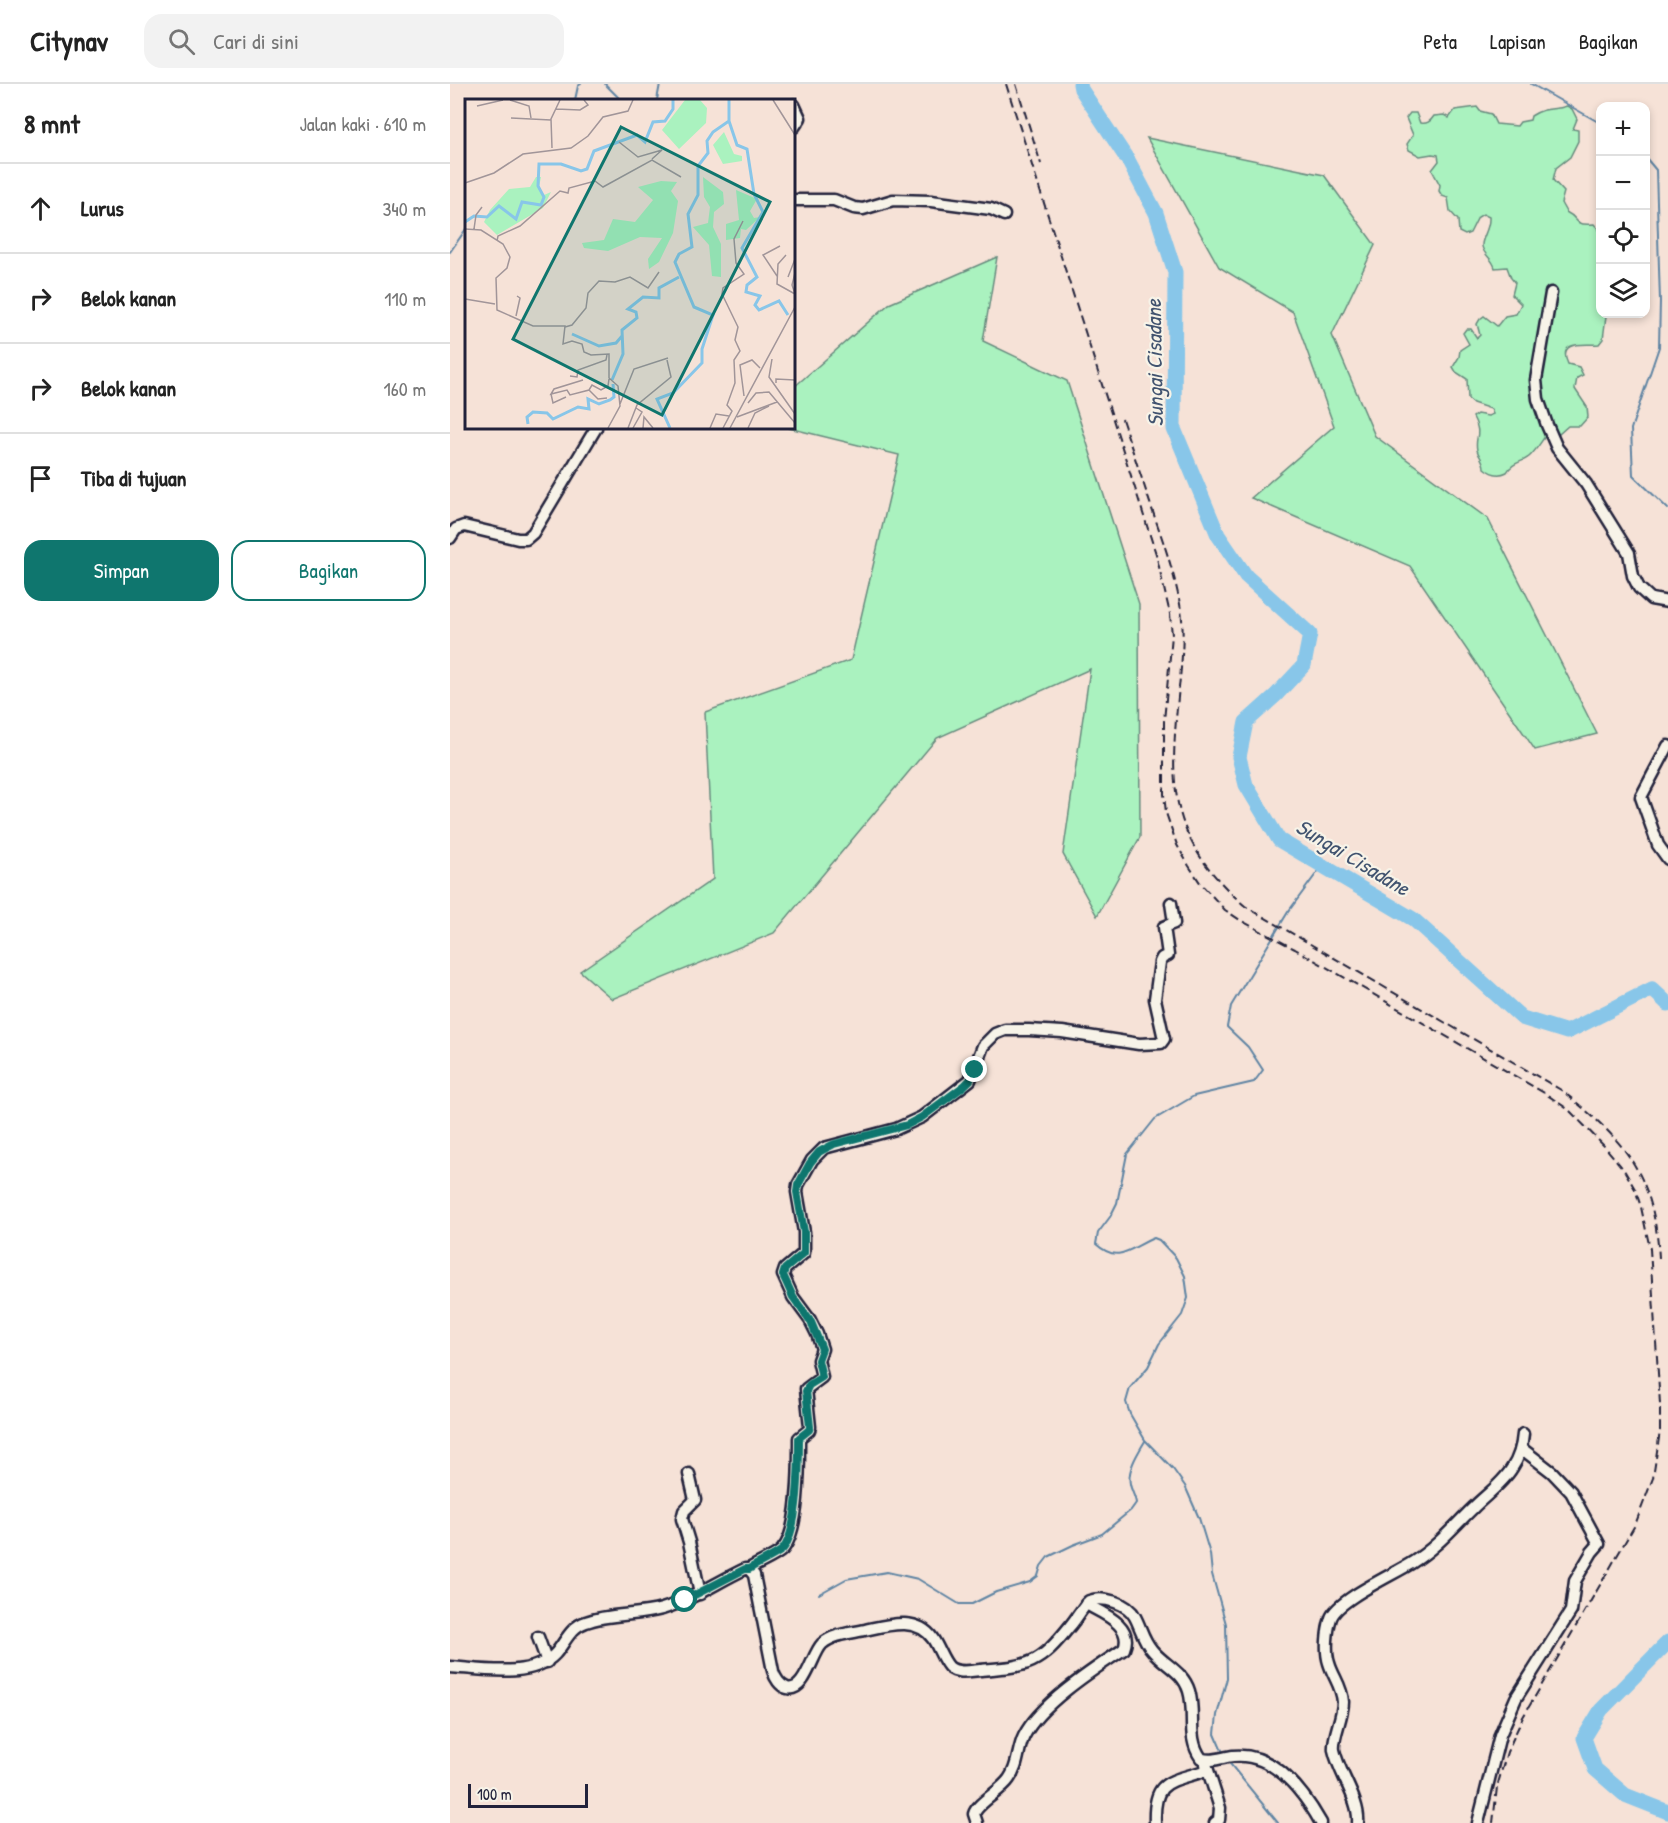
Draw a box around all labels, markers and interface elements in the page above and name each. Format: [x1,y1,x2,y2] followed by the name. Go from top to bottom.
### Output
[144,14,564,68] search box
[30,22,108,60] text: Citynav
[165,25,198,58] icon: search
[213,26,299,56] text: Cari di sini
[1423,27,1457,56] text: Peta
[1490,27,1546,56] text: Lapisan
[1579,27,1638,56] text: Bagikan
[465,99,795,429] inset map
[1596,102,1650,318] map controls
[1596,102,1650,156] button: +
[24,106,80,141] text: 8 mnt
[299,110,426,137] text: Jalan kaki · 610 m
[1596,156,1650,210] button: −
[24,192,57,225] icon: ahead
[81,193,124,223] text: Lurus
[382,195,426,222] text: 340 m
[1596,210,1650,264] button: locate
[1596,264,1650,318] button: layers
[24,282,57,315] icon: right
[81,283,176,313] text: Belok kanan
[384,285,426,312] text: 110 m
[1138,298,1170,427] water label: Sungai Cisadane
[24,372,57,405] icon: right
[81,373,176,403] text: Belok kanan
[384,375,426,402] text: 160 m
[24,462,57,495] icon: arrive
[81,463,186,493] text: Tiba di tujuan
[24,540,219,601] button: Simpan
[231,540,426,601] button: Bagikan
[1291,811,1416,903] water label: Sungai Cisadane
[961,1056,987,1082] route end
[671,1586,697,1612] route start
[468,1781,588,1808] scale bar
[477,1783,512,1805] text: 100 m

